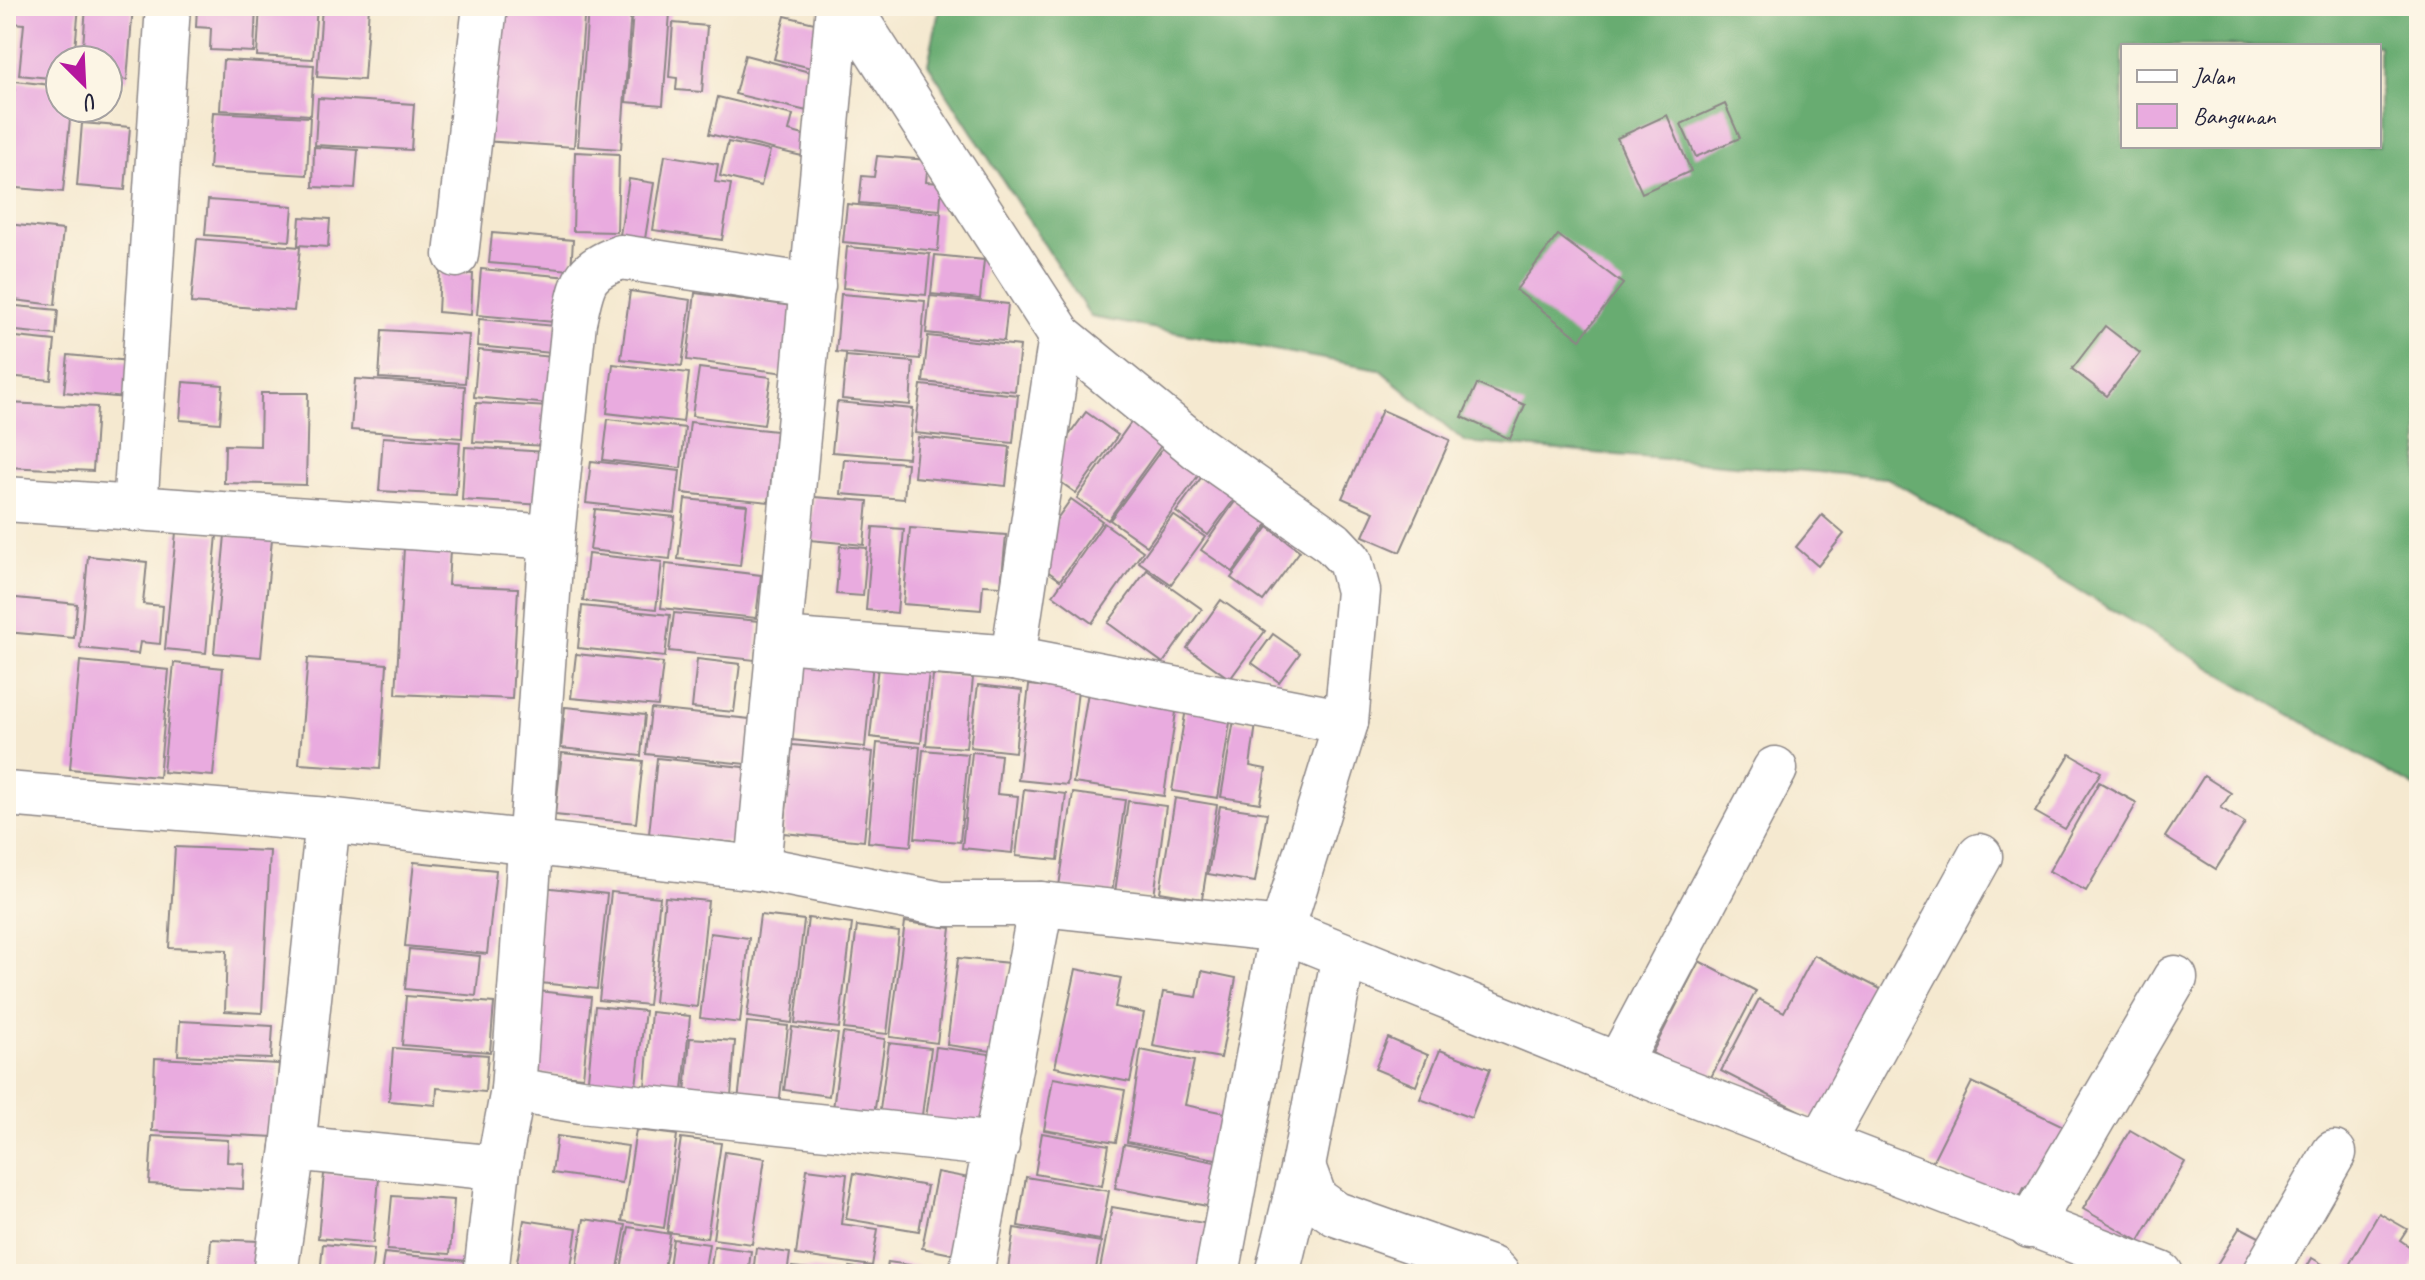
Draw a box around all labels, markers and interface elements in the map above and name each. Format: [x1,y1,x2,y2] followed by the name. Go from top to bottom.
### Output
[44,44,124,124] north arrow
[2121,44,2381,148] legend
[2192,61,2235,91] text: Jalan
[77,86,102,118] text: U
[2193,101,2277,131] text: Bangunan

